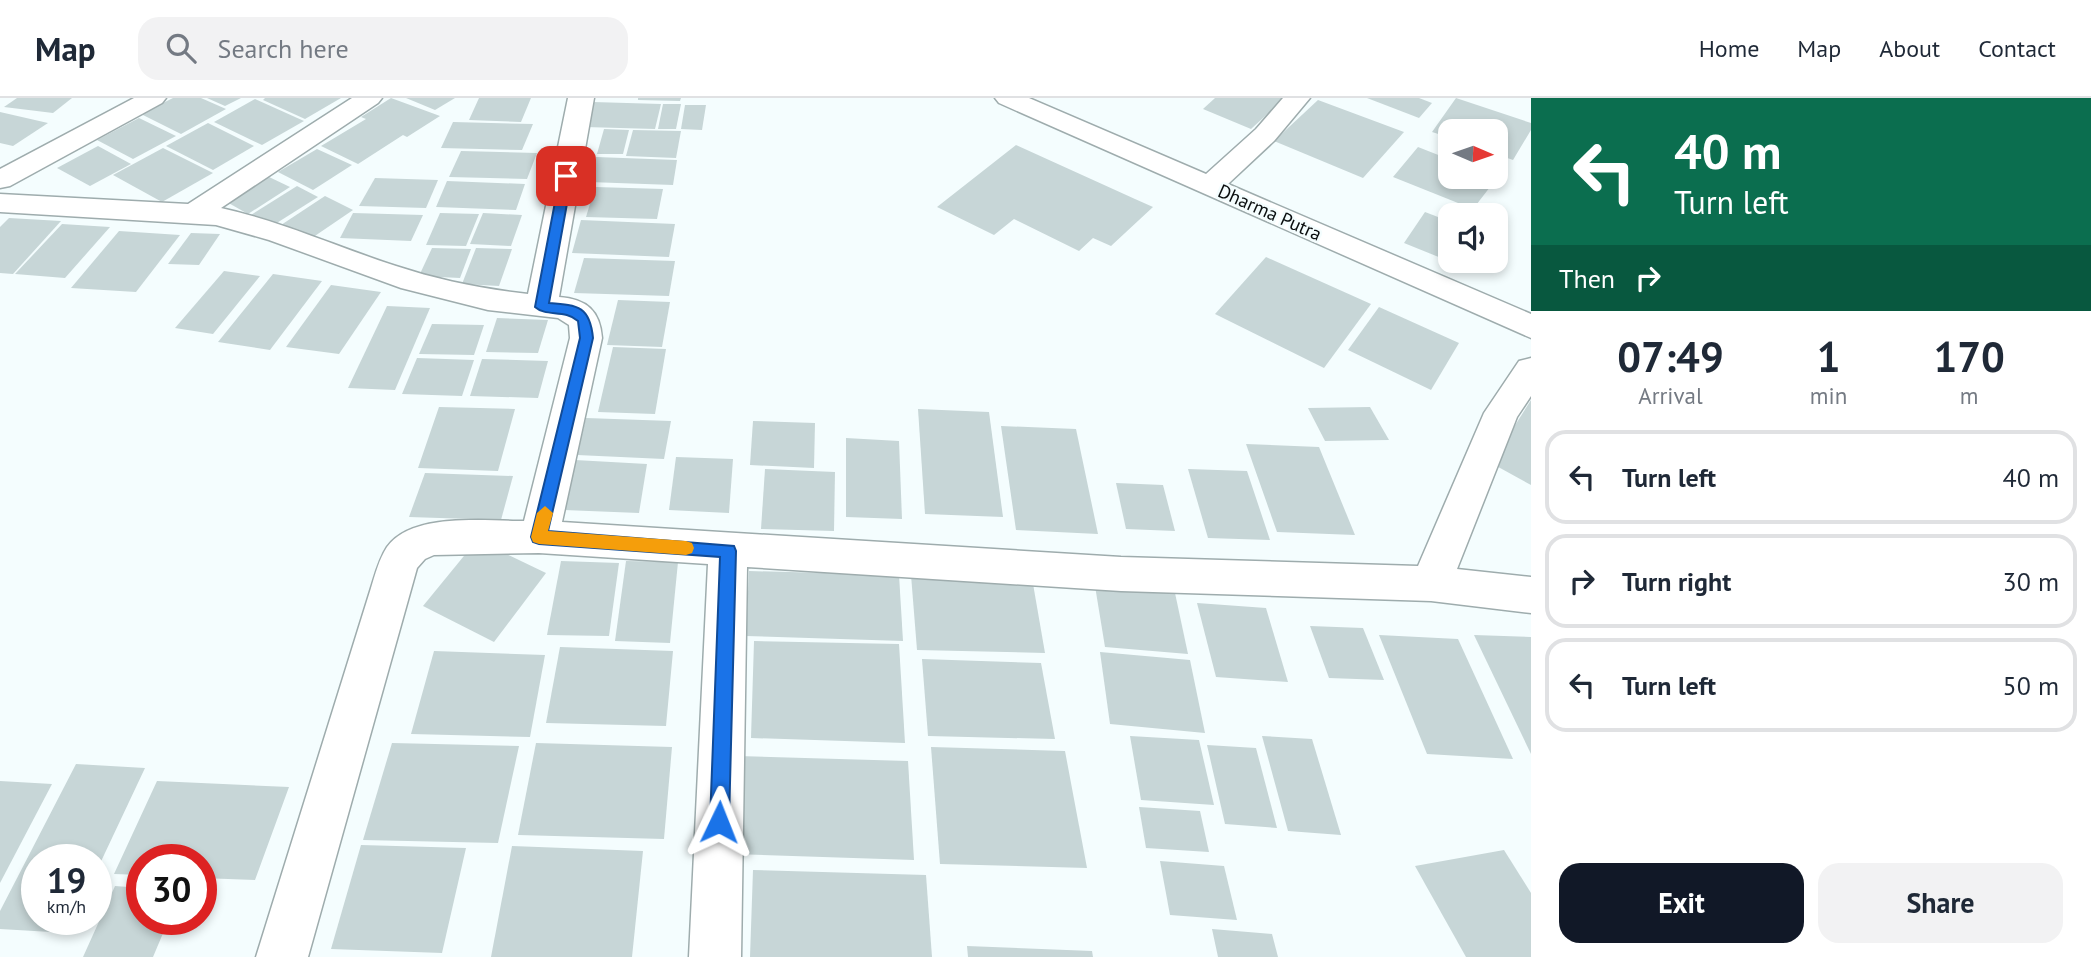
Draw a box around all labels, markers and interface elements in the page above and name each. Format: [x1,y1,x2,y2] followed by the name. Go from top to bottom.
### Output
[138,17,628,80] search box
[35,27,96,70] text: Map
[162,29,200,67] icon: search
[218,32,349,65] text: Search here
[1699,33,1759,64] text: Home
[1797,33,1841,64] text: Map
[1879,33,1940,64] text: About
[1978,33,2056,64] text: Contact
[1438,119,1508,189] north arrow
[1438,119,1508,273] map controls
[1674,119,1781,183] text: 40 m
[1559,126,1650,217] icon: left
[536,146,596,206] pin
[547,157,585,195] icon: arrive
[1214,178,1326,246] street label: Dharma Putra
[1674,181,1789,223] text: Turn left
[1438,203,1508,273] button: sound
[1629,259,1667,297] icon: right
[1559,262,1615,295] text: Then
[1617,329,1724,384] text: 07:49
[1817,329,1840,384] text: 1
[1933,329,2005,384] text: 170
[1638,381,1703,410] text: Arrival
[1810,381,1847,410] text: min
[1960,381,1978,410] text: m
[1563,458,1601,496] icon: left
[1622,461,1716,494] text: Turn left
[2003,461,2059,494] text: 40 m
[1563,562,1601,600] icon: right
[1622,565,1731,598] text: Turn right
[2003,565,2059,598] text: 30 m
[1563,666,1601,704] icon: left
[1622,669,1716,702] text: Turn left
[2003,669,2059,702] text: 50 m
[682,785,756,859] position arrow
[126,844,217,935] speed limit sign: 30
[47,857,86,903] text: 19
[1559,863,1804,943] button: Exit
[1818,863,2063,943] button: Share
[47,895,86,918] text: km/h

